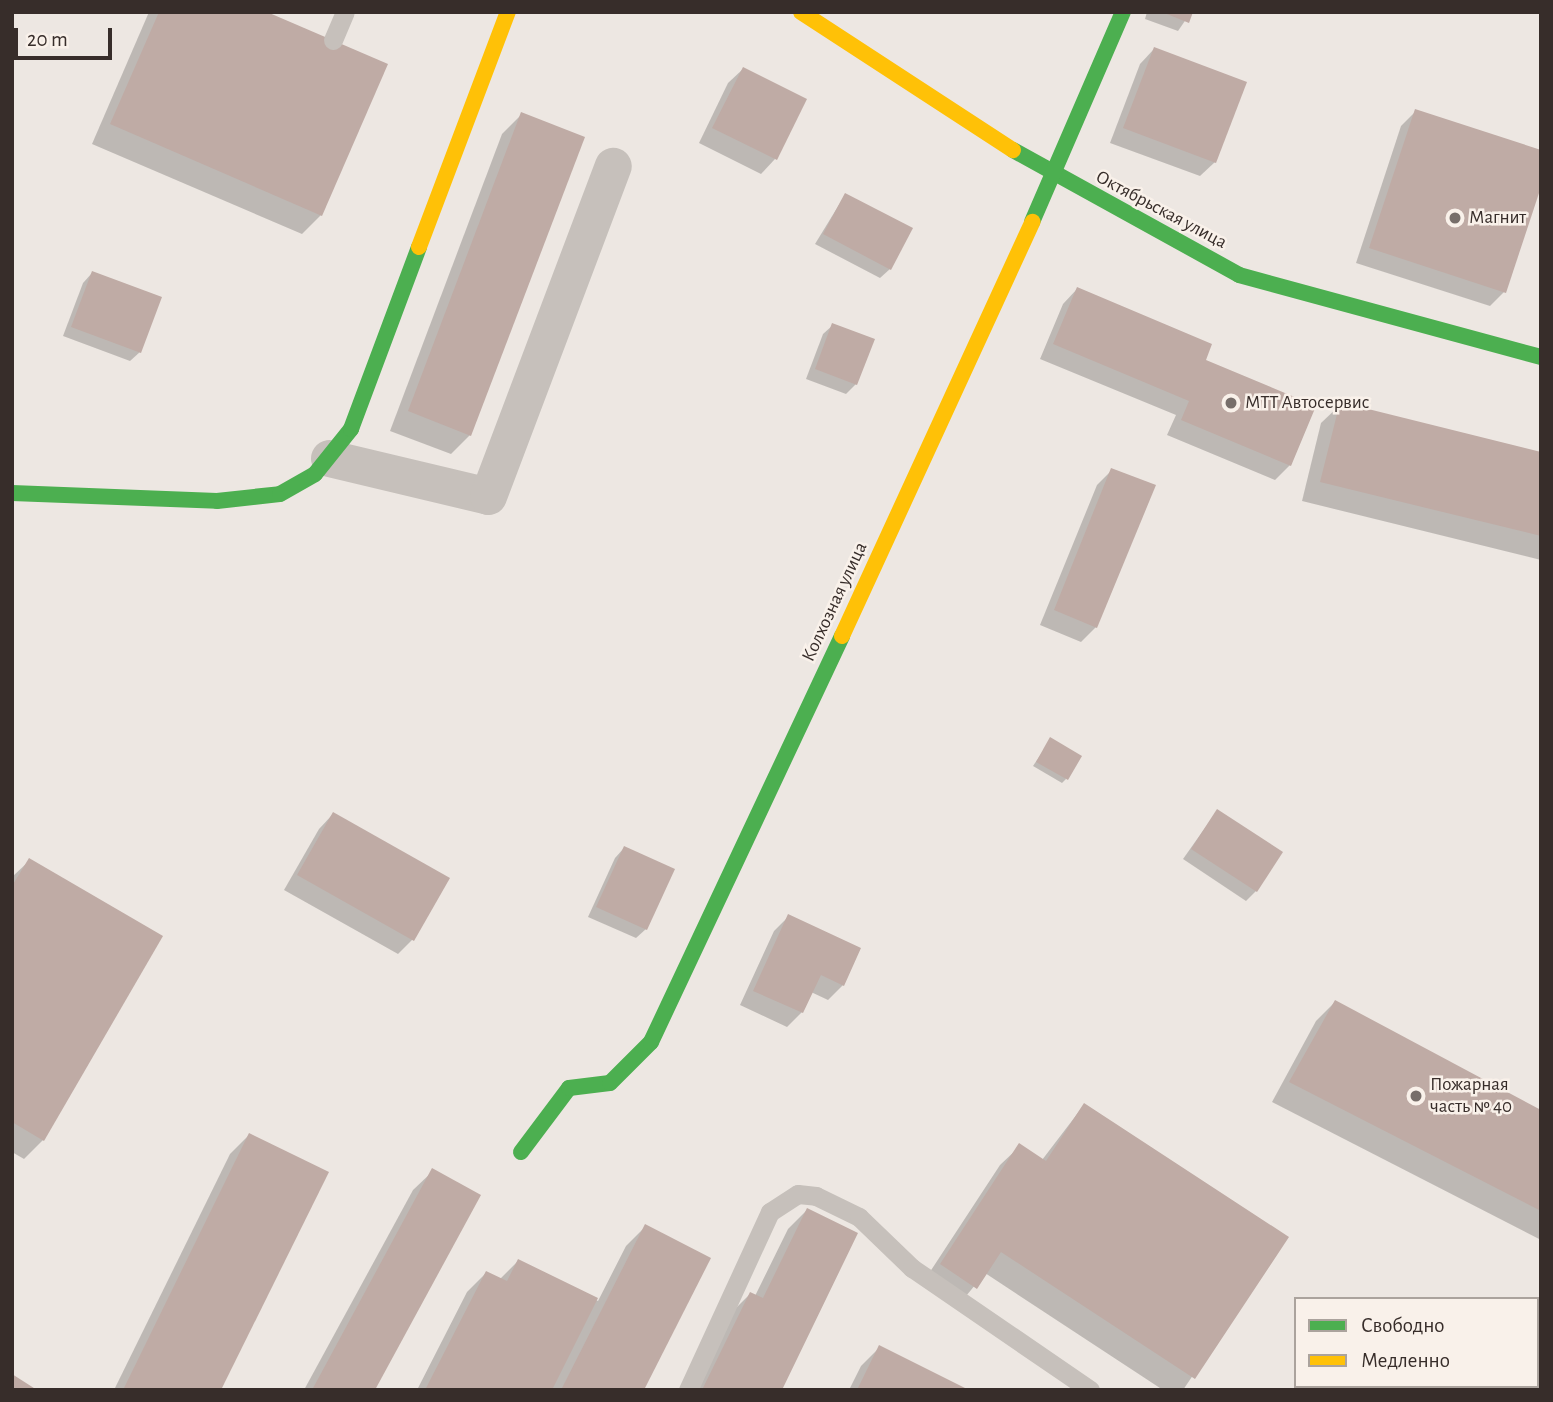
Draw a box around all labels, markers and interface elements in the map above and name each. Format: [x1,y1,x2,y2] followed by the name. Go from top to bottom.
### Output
[18,14,116,58] scale bar
[27,29,68,50] text: 20 m
[1091,166,1231,254] street label: Октябрьская улица
[1469,207,1526,229] place label: Магнит
[1447,210,1463,226] marker: Магнит
[1245,392,1369,414] place label: МТТ Автосервис
[1223,395,1239,411] marker: МТТ Автосервис
[797,539,873,665] street label: Колхозная улица
[1430,1074,1512,1118] place label: Пожарная часть № 40
[1408,1088,1424,1104] marker: Пожарная часть № 40
[1294,1297,1539,1388] legend
[1361,1315,1445,1336] text: Свободно
[1361,1350,1450,1371] text: Медленно

